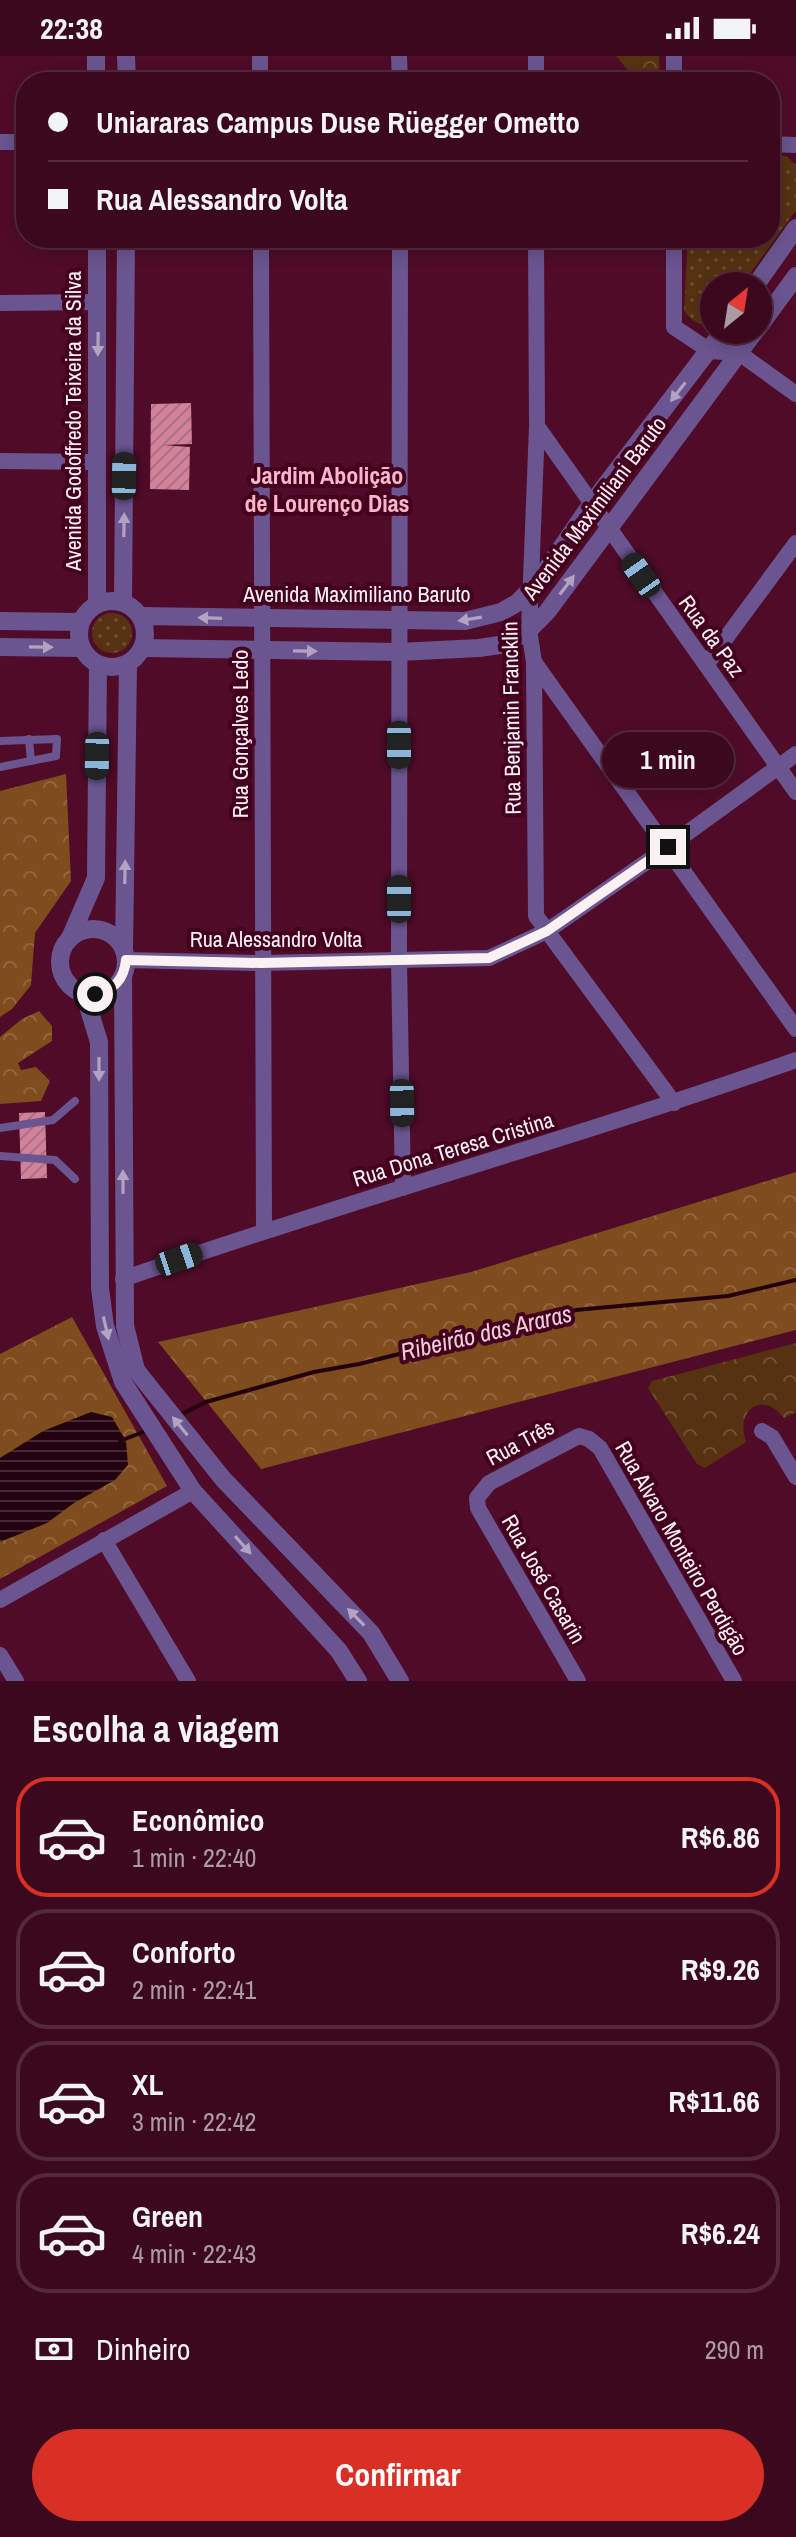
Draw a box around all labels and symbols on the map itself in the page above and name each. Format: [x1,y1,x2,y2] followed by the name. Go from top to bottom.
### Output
[58,271,88,572] street label: Avenida Godoffredo Teixeira da Silva
[700,272,772,344] north arrow
[91,332,104,357] one-way arrow
[670,382,686,402] one-way arrow
[515,410,673,607] street label: Avenida Maximiliani Baruto
[112,452,136,500] car
[244,459,410,519] district label: Jardim Abolição de Lourenço Dias
[118,512,130,537] one-way arrow
[617,548,665,602] car
[559,575,575,595] one-way arrow
[242,579,471,609] street label: Avenida Maximiliano Baruto
[672,589,752,683] street label: Rua da Paz
[197,611,222,624] one-way arrow
[457,613,482,626] one-way arrow
[494,621,528,815] street label: Rua Benjamin Francklin
[29,641,54,654] one-way arrow
[293,644,318,657] one-way arrow
[225,650,255,818] street label: Rua Gonçalves Ledo
[387,721,411,769] car
[602,731,734,787] callout: 1 min
[85,732,109,780] car
[650,829,686,865] route end
[119,859,131,884] one-way arrow
[387,875,411,923] car
[190,924,362,954] street label: Rua Alessandro Volta
[77,976,113,1012] route start
[93,1057,105,1082] one-way arrow
[390,1079,414,1127] car
[349,1104,557,1194] street label: Rua Dona Teresa Cristina
[117,1169,129,1194] one-way arrow
[152,1240,206,1278] car
[397,1297,575,1367] water label: Ribeirão das Araras
[101,1316,113,1341] one-way arrow
[481,1412,559,1472] street label: Rua Três
[172,1415,189,1436] one-way arrow
[608,1435,756,1661] street label: Rua Alvaro Monteiro Perdigão
[495,1509,593,1649] street label: Rua José Casarin
[234,1536,252,1555] one-way arrow
[347,1608,366,1627] one-way arrow

